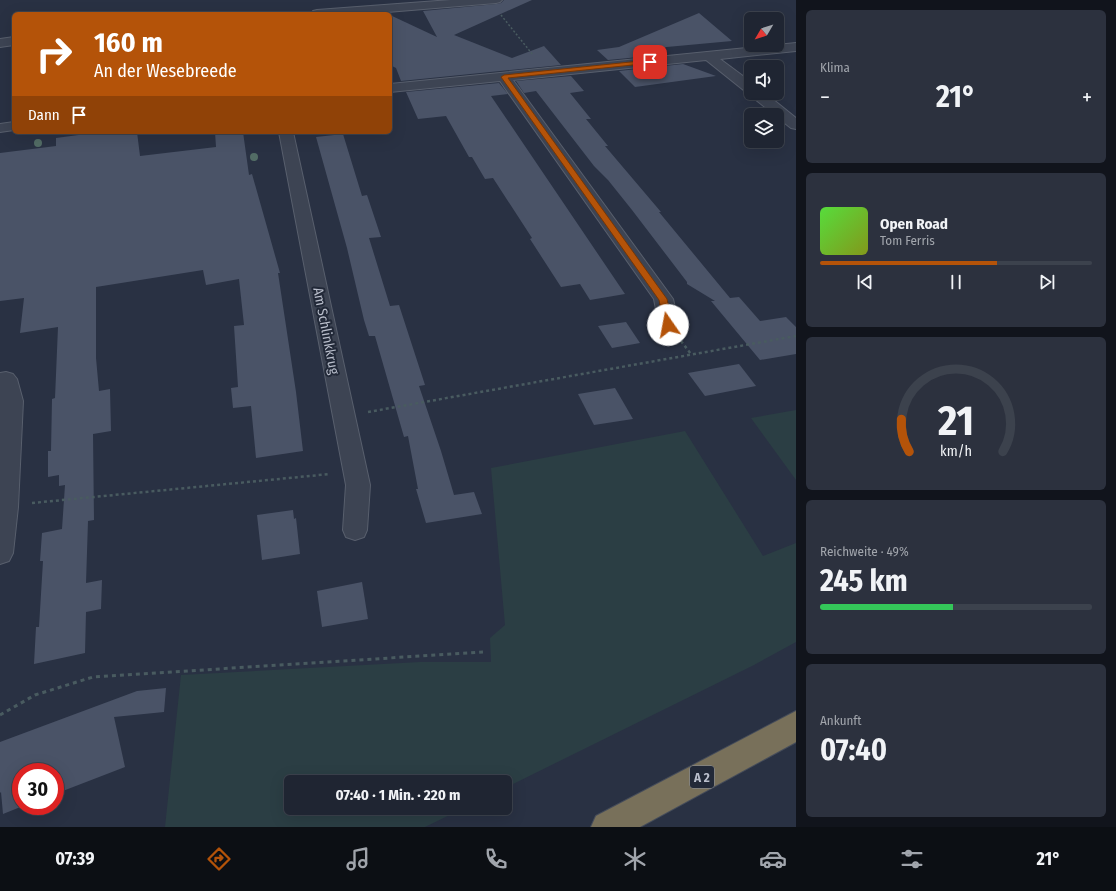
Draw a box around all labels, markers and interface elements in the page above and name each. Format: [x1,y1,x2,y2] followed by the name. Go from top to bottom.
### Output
[744,12,784,52] north arrow
[744,12,784,148] map controls
[94,26,163,59] text: 160 m
[28,28,80,80] icon: right
[633,45,667,79] pin
[639,51,661,73] icon: arrive
[94,60,237,82] text: An der Wesebreede
[744,60,784,100] button: sound
[820,60,850,75] text: Klima
[936,79,976,115] text: 21°
[820,84,830,111] text: −
[1082,84,1092,111] text: +
[68,104,90,126] icon: arrive
[28,106,60,124] text: Dann
[744,108,784,148] button: layers
[880,215,948,233] text: Open Road
[880,233,935,248] text: Tom Ferris
[854,271,876,293] icon: previous
[945,271,967,293] icon: pause
[1036,271,1058,293] icon: next
[309,286,343,376] street label: Am Schlinkkrug
[647,304,689,346] position arrow
[937,395,974,445] text: 21
[940,442,972,459] text: km/h
[820,544,909,559] text: Reichweite · 49%
[820,563,908,599] text: 245 km
[820,713,862,728] text: Ankunft
[820,732,887,768] text: 07:40
[12,763,64,815] speed limit sign: 30
[690,766,714,788] road number: A 2
[335,786,461,804] text: 07:40 · 1 Min. · 220 m
[205,845,233,873] icon: directions
[344,845,372,873] icon: music
[482,845,510,873] icon: phone
[621,845,649,873] icon: climate
[759,845,787,873] icon: car
[898,845,926,873] icon: filters
[55,848,95,870] text: 07:39
[1037,848,1061,870] text: 21°

